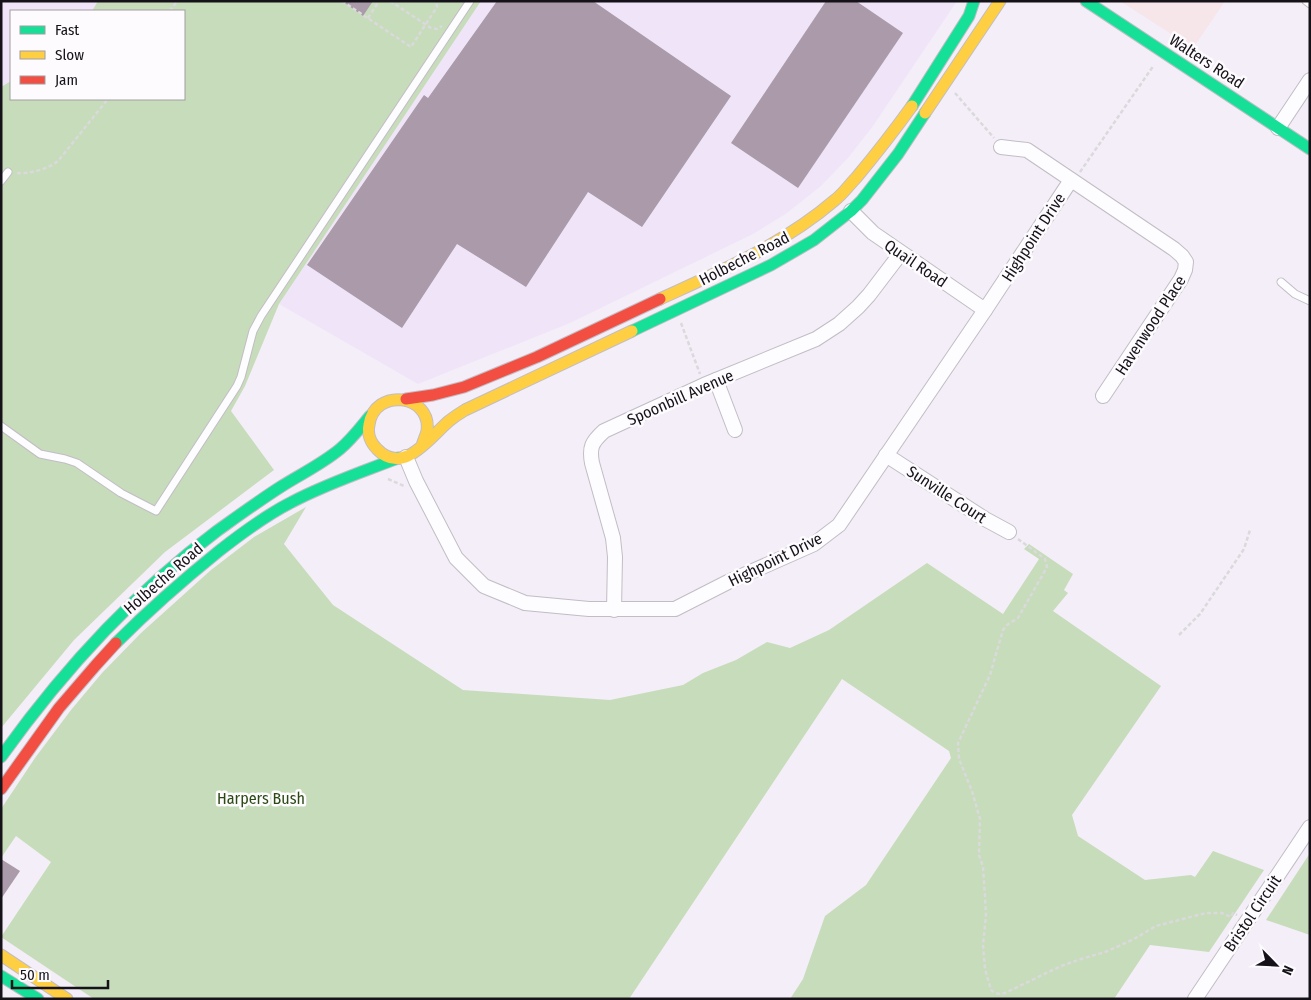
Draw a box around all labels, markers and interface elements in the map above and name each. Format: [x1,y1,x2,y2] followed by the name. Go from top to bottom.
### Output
[10,10,185,100] legend
[55,21,79,39] text: Fast
[1166,30,1248,93] street label: Walters Road
[55,46,84,64] text: Slow
[55,71,78,89] text: Jam
[998,189,1069,285] street label: Highpoint Drive
[696,228,793,289] street label: Holbeche Road
[881,236,951,291] street label: Quail Road
[1111,272,1190,379] street label: Havenwood Place
[624,365,736,429] street label: Spoonbill Avenue
[903,462,991,528] street label: Sunville Court
[725,529,825,590] street label: Highpoint Drive
[120,539,207,618] street label: Holbeche Road
[217,789,305,808] park label: Harpers Bush
[1220,871,1285,955] street label: Bristol Circuit
[1251,940,1301,990] north arrow
[12,958,109,990] scale bar
[1278,963,1297,977] text: N
[20,966,50,984] text: 50 m

